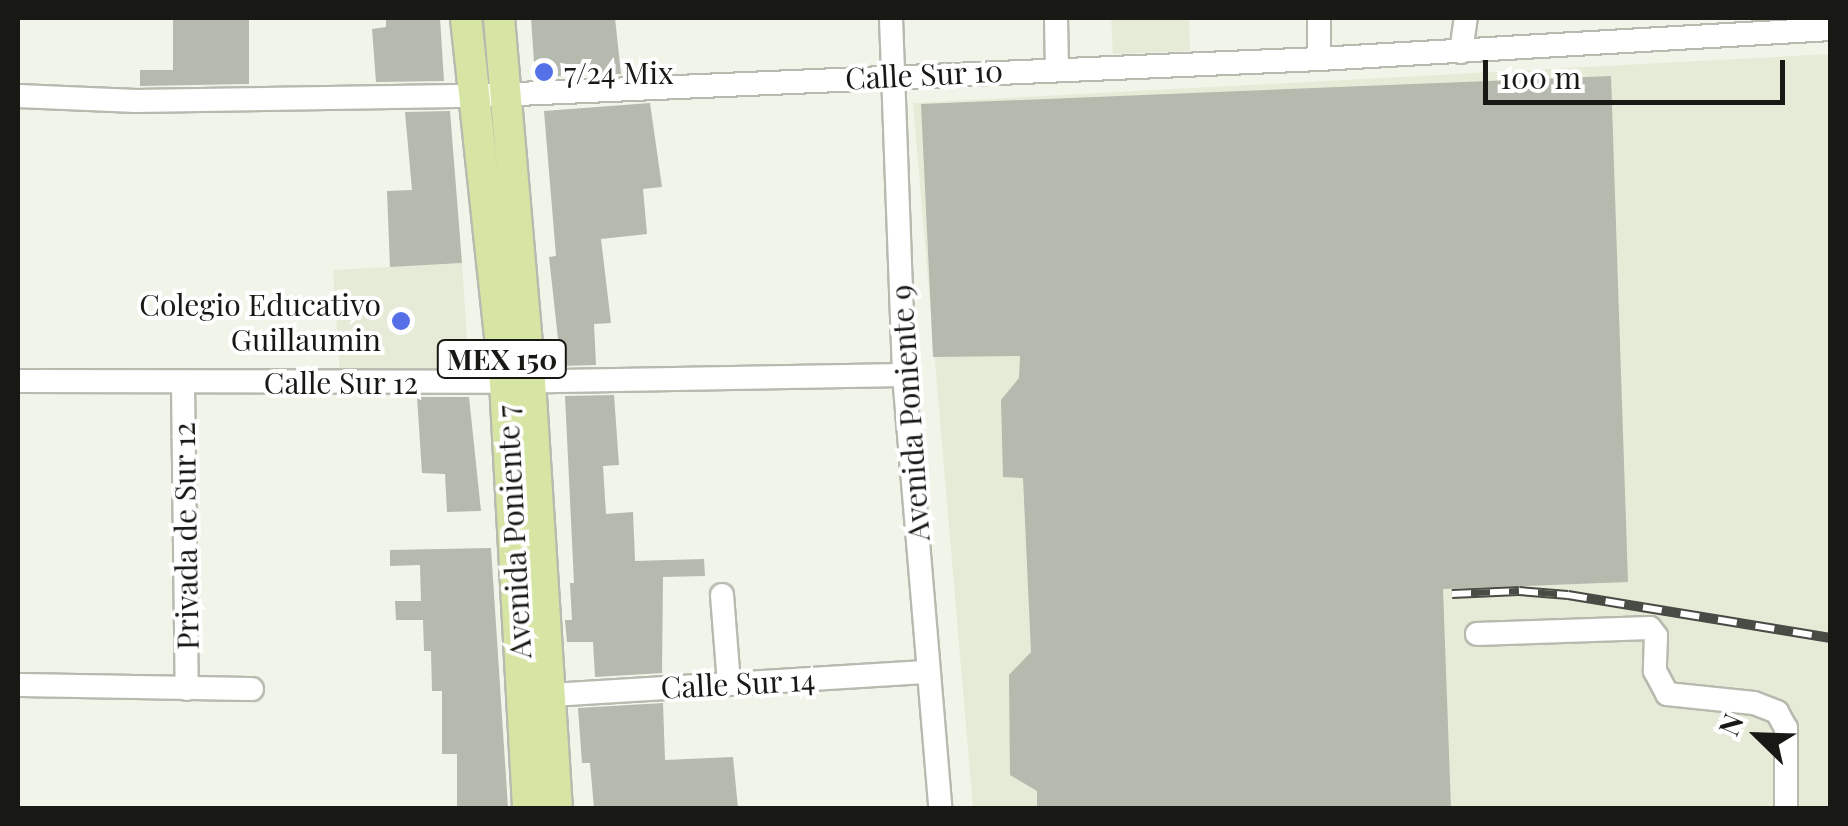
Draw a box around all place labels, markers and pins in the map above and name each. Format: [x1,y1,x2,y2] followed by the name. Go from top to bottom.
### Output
[564,54,674,90] place label: 7/24 Mix
[533,61,555,83] marker: 7/24 Mix
[139,286,381,356] place label: Colegio Educativo Guillaumin
[390,310,412,332] marker: Colegio Educativo Guillaumin

